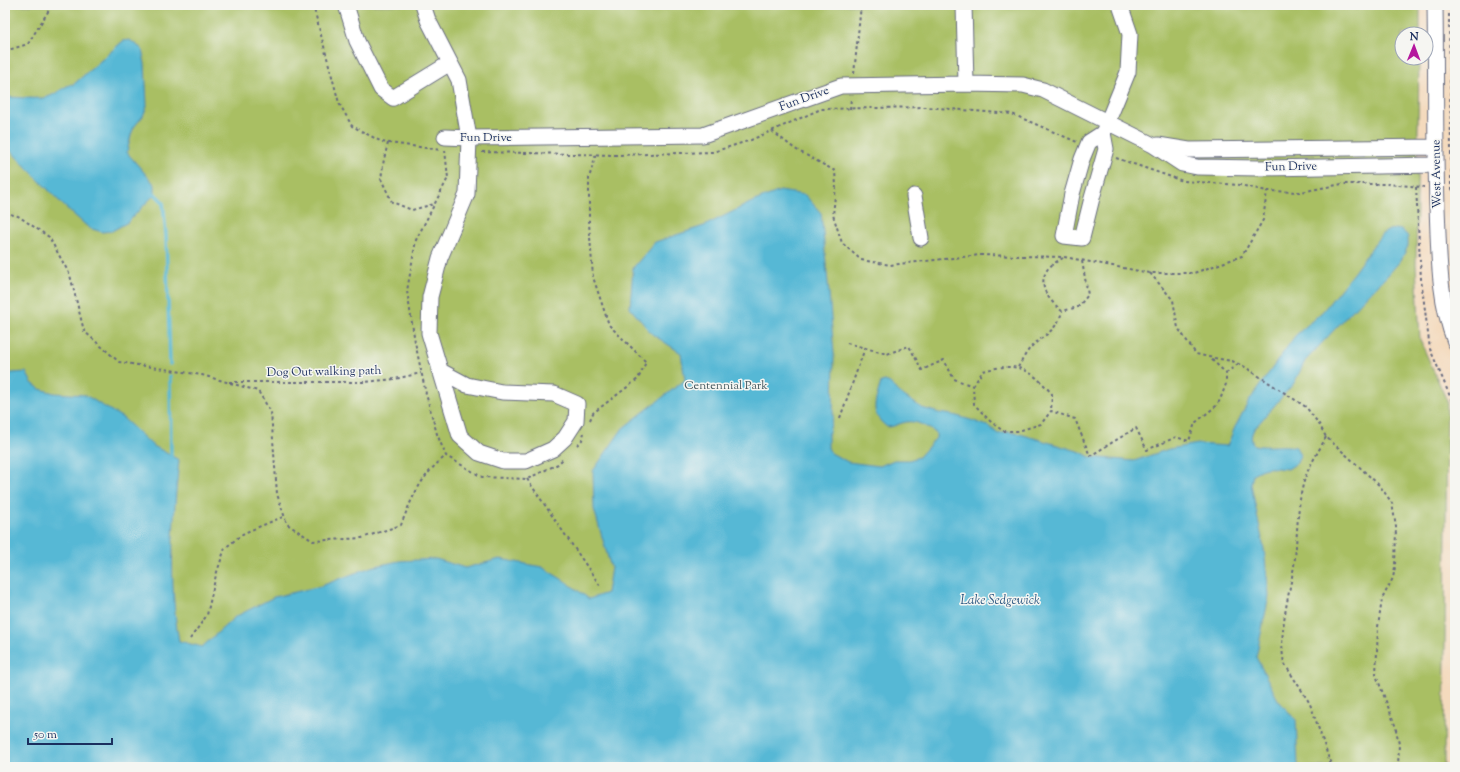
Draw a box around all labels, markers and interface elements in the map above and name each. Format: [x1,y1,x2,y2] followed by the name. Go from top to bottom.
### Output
[1394,26,1434,66] north arrow
[1409,29,1419,45] text: N
[777,82,832,116] street label: Fun Drive
[460,129,512,147] street label: Fun Drive
[1427,139,1447,209] street label: West Avenue
[1265,158,1318,176] street label: Fun Drive
[266,362,382,382] street label: Dog Out walking path
[684,377,768,395] park label: Centennial Park
[960,592,1040,610] water label: Lake Sedgewick
[28,720,112,746] scale bar
[33,726,57,744] text: 50 m

